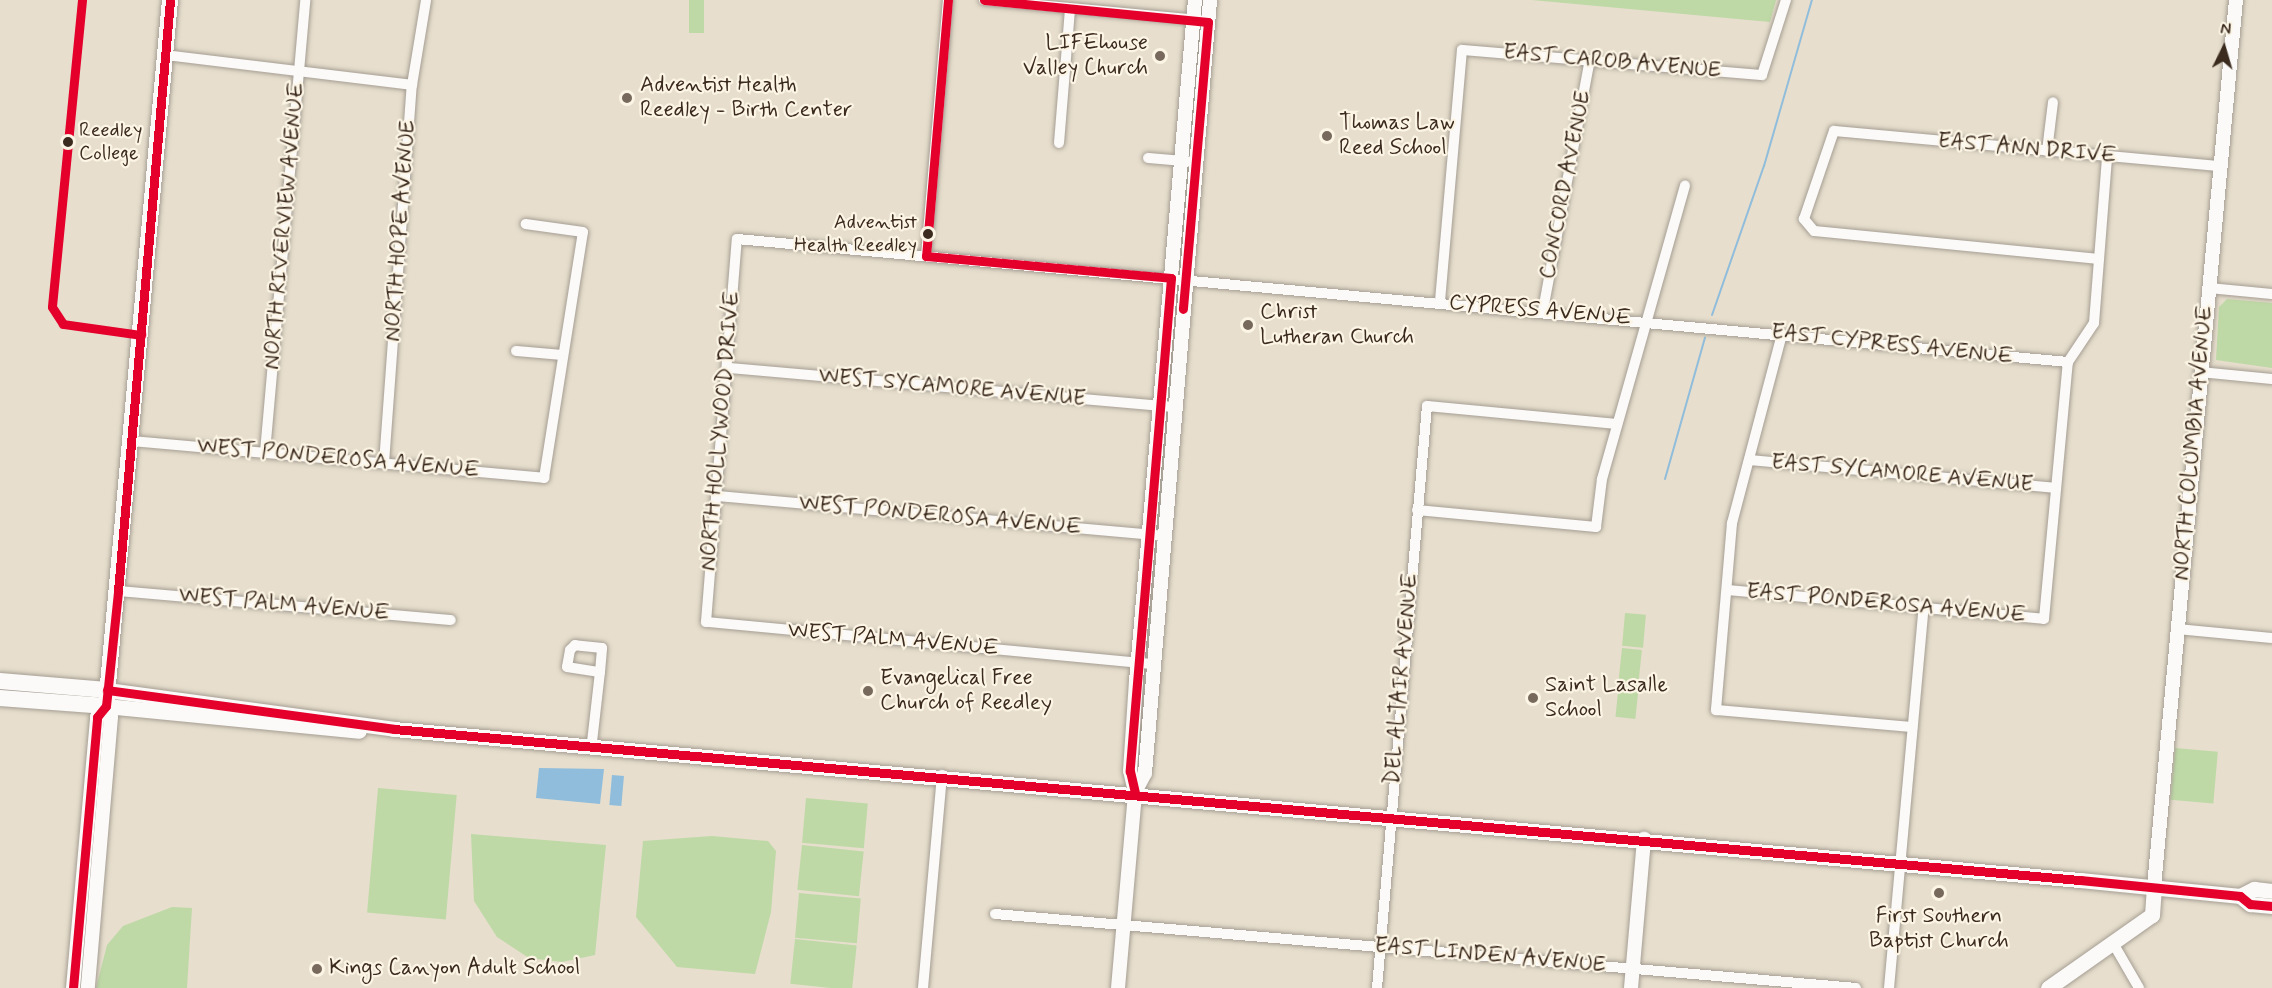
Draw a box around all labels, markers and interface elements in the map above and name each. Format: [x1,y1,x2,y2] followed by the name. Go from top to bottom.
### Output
[2194,18,2254,78] north arrow
[2219,19,2232,40] text: N
[1017,30,1148,82] place label: LIFEhouse Valley Church
[1500,39,1724,85] street label: EAST CAROB AVENUE
[1153,49,1167,63] marker: LIFEhouse Valley Church
[640,72,852,124] place label: Adventist Health Reedley - Birth Center
[259,81,311,371] street label: NORTH RIVERVIEW AVENUE
[1535,88,1597,282] street label: CONCORD AVENUE
[618,89,636,107] marker: Adventist Health Reedley - Birth Center
[1339,110,1455,162] place label: Thomas Law Reed School
[79,118,142,165] place label: Reedley College
[380,118,422,344] street label: NORTH HOPE AVENUE
[1936,128,2118,170] street label: EAST ANN DRIVE
[1320,129,1334,143] marker: Thomas Law Reed School
[62,136,74,148] marker: Reedley College
[794,210,917,257] place label: Adventist Health Reedley
[922,228,934,240] marker: Adventist Health Reedley
[695,288,747,574] street label: NORTH HOLLYWOOD DRIVE
[1448,290,1632,332] street label: CYPRESS AVENUE
[1260,299,1419,350] place label: Christ Lutheran Church
[2169,304,2219,582] street label: NORTH COLUMBIA AVENUE
[1241,318,1255,332] marker: Christ Lutheran Church
[1770,319,2014,371] street label: EAST CYPRESS AVENUE
[817,363,1087,413] street label: WEST SYCAMORE AVENUE
[196,434,480,484] street label: WEST PONDEROSA AVENUE
[1770,449,2034,499] street label: EAST SYCAMORE AVENUE
[798,491,1082,541] street label: WEST PONDEROSA AVENUE
[1380,572,1424,786] street label: DEL ALTAIR AVENUE
[1747,579,2025,629] street label: EAST PONDEROSA AVENUE
[178,583,390,627] street label: WEST PALM AVENUE
[787,618,999,662] street label: WEST PALM AVENUE
[880,665,1050,716] place label: Evangelical Free Church of Reedley
[1545,672,1668,724] place label: Saint Lasalle School
[861,684,875,698] marker: Evangelical Free Church of Reedley
[1526,691,1540,705] marker: Saint Lasalle School
[1932,886,1946,900] marker: First Southern Baptist Church
[1869,903,2009,954] place label: First Southern Baptist Church
[1371,933,1609,979] street label: EAST LINDEN AVENUE
[329,956,574,982] place label: Kings Canyon Adult School
[310,962,324,976] marker: Kings Canyon Adult School

